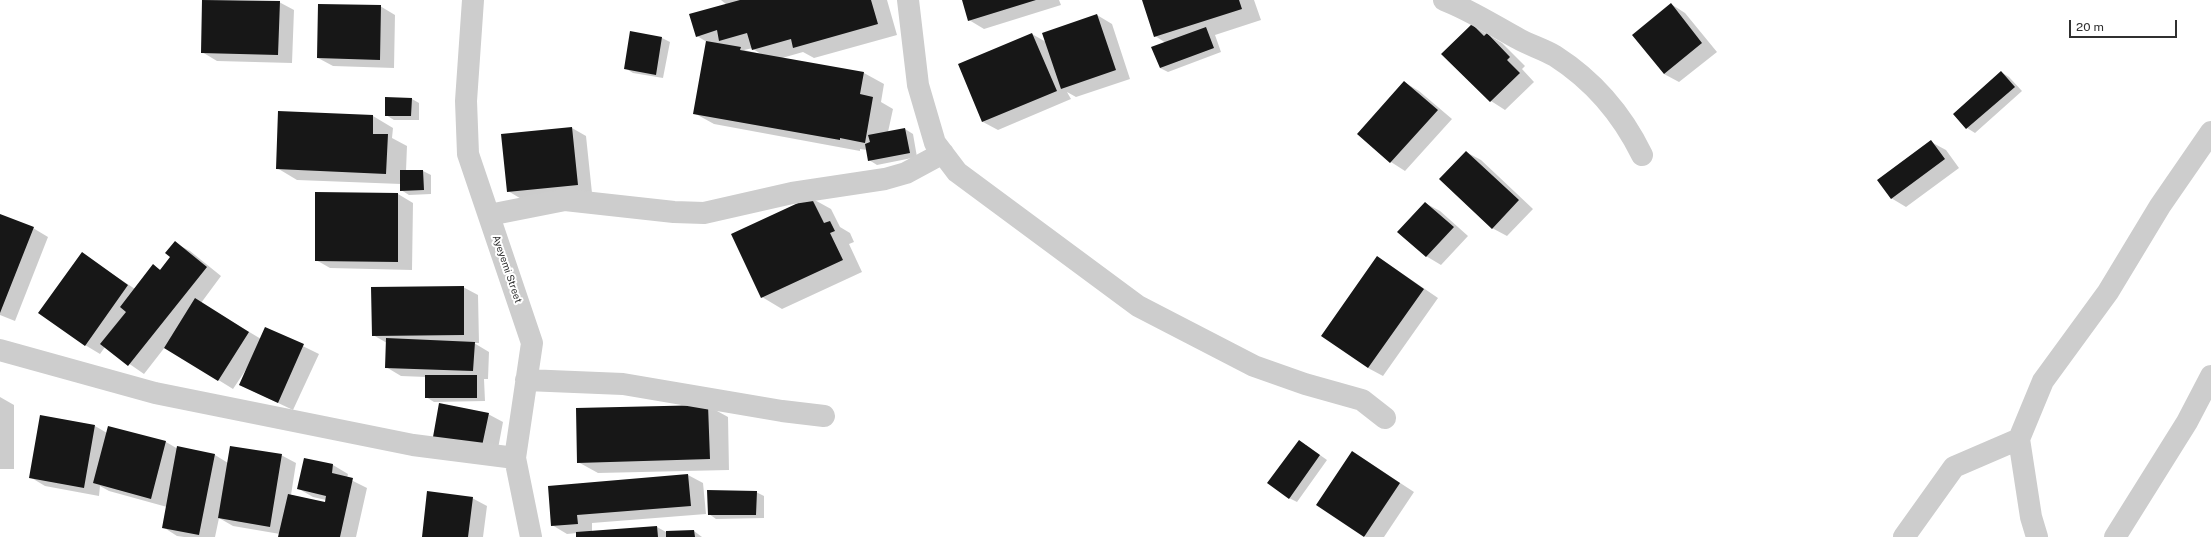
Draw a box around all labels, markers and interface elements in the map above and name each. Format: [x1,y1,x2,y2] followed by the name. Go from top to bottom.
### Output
[2071,12,2179,38] scale bar
[2076,20,2104,34] text: 20 m
[490,233,524,305] street label: Ayeyemi Street

